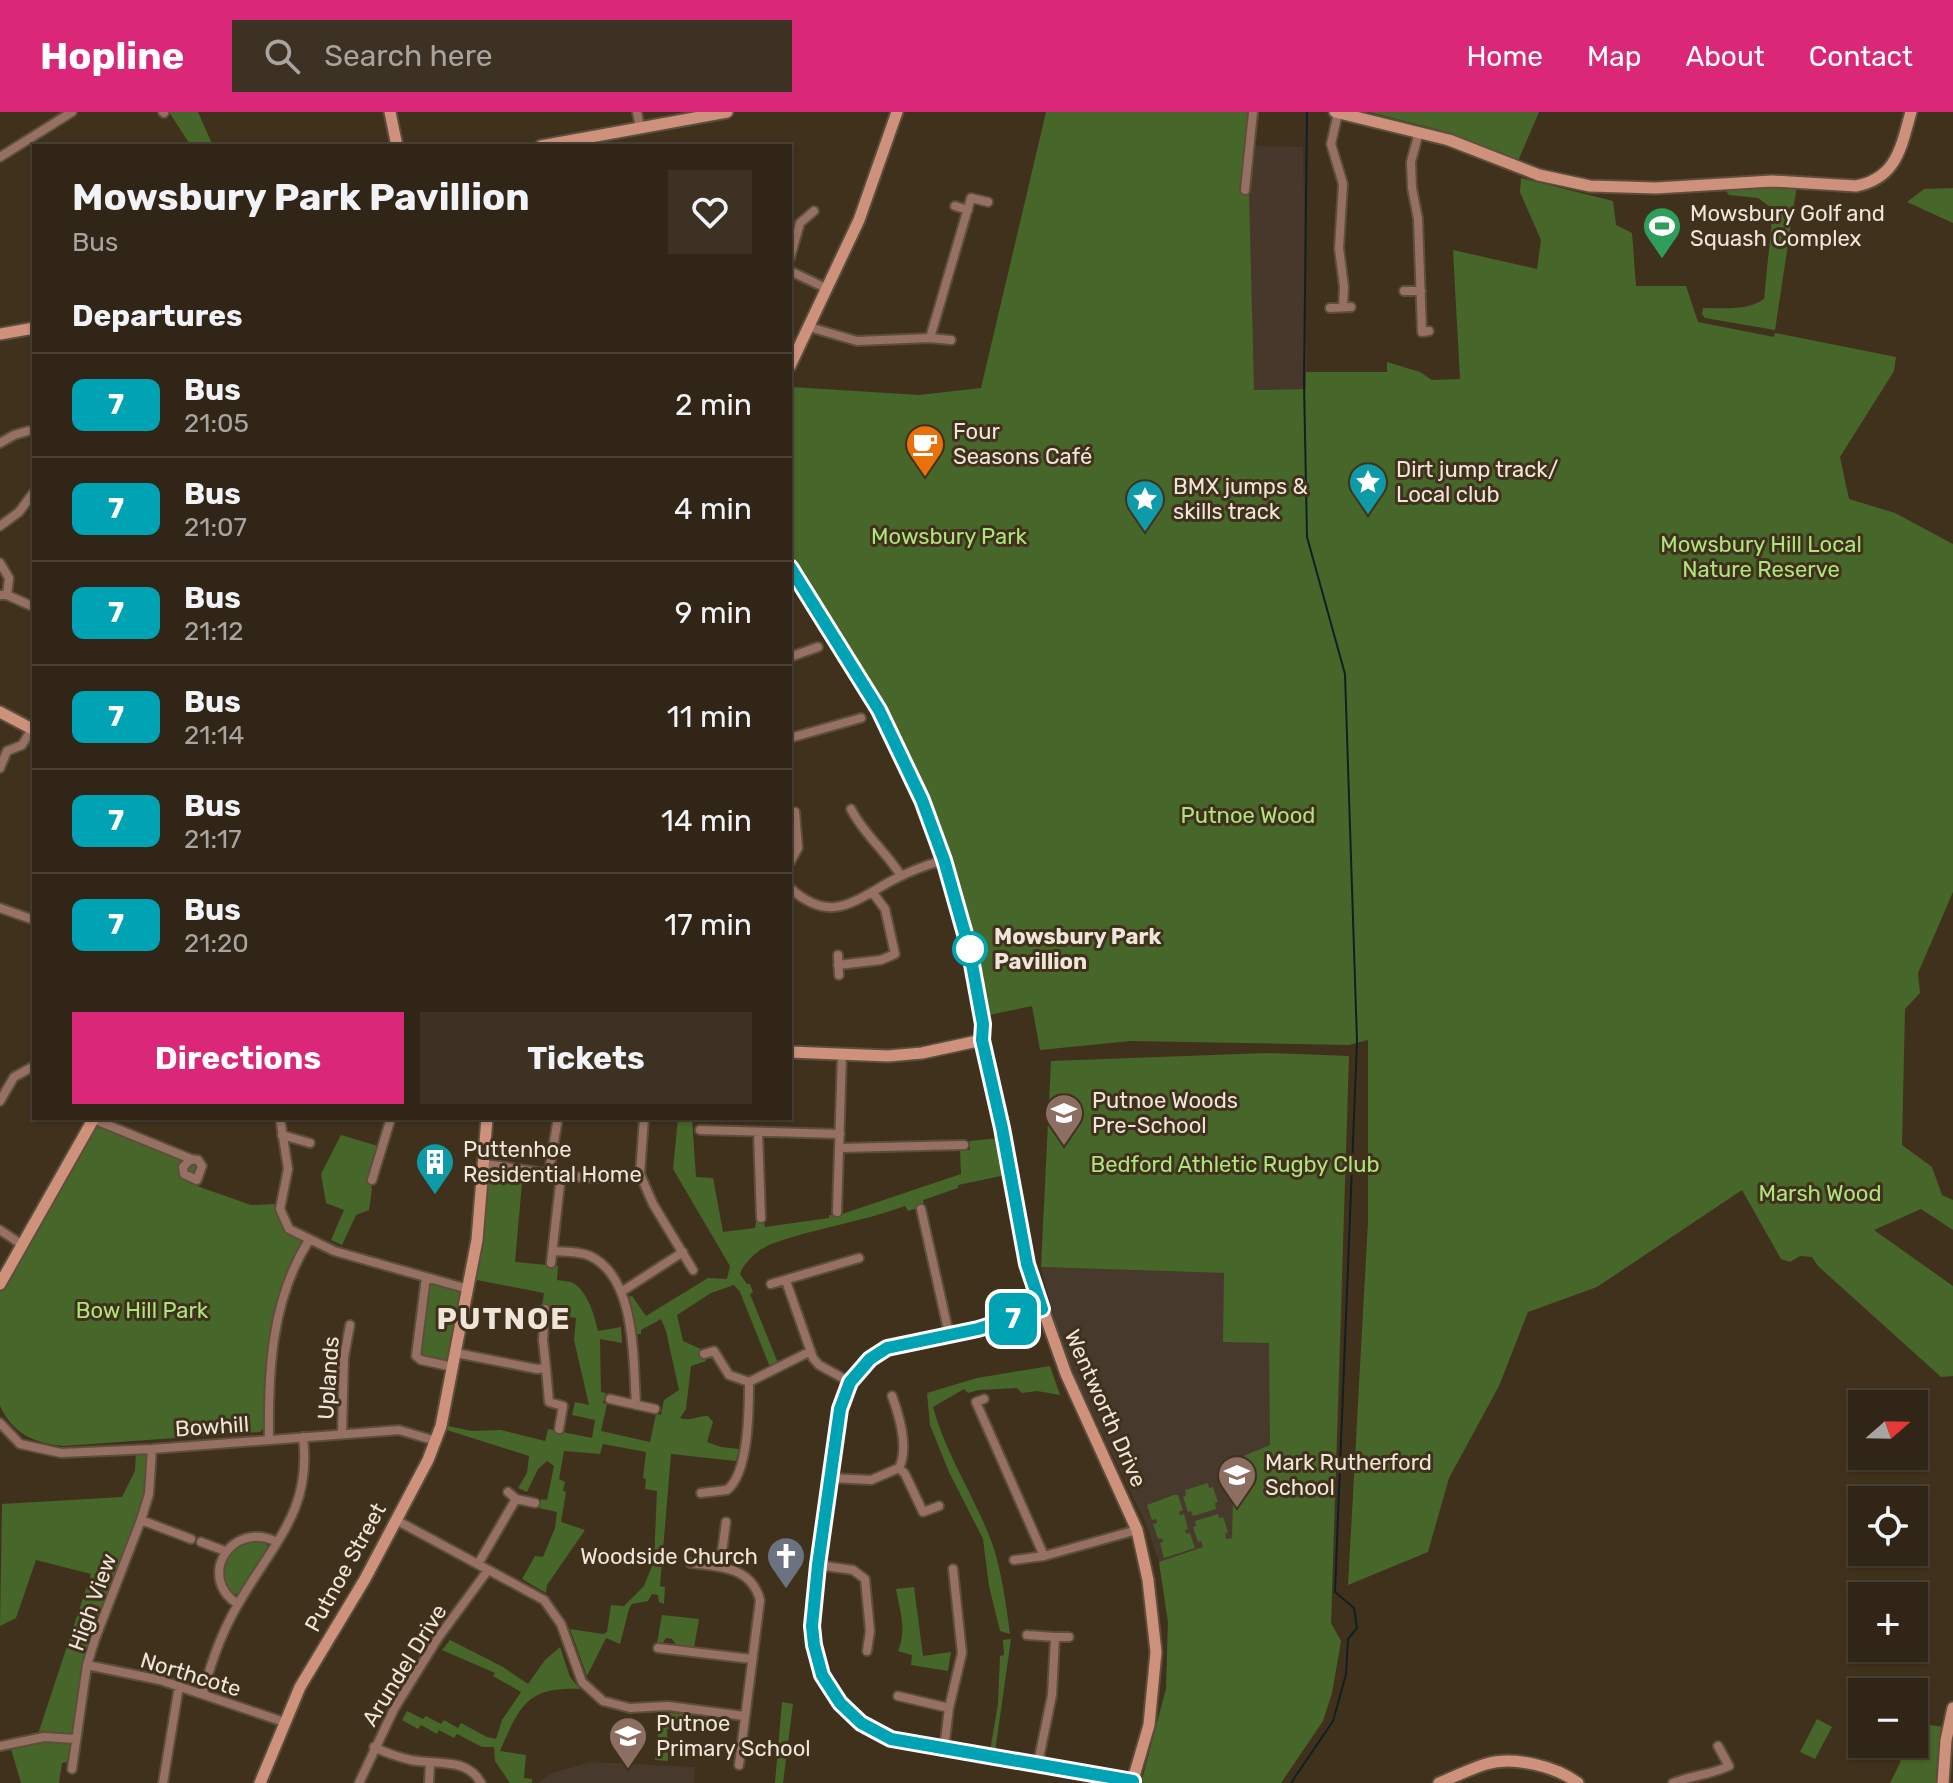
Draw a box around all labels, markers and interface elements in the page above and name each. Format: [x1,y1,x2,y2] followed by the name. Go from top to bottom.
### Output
[232,20,792,92] search box
[40,33,184,79] text: Hopline
[260,34,304,78] icon: search
[324,38,493,74] text: Search here
[1466,40,1543,73] text: Home
[1587,40,1641,73] text: Map
[1685,40,1765,73] text: About
[1809,40,1913,73] text: Contact
[668,170,752,254] button: heart
[72,174,530,220] text: Mowsbury Park Pavillion
[1690,200,1885,252] place label: Mowsbury Golf and Squash Complex
[1641,205,1683,260] sports icon: Mowsbury Golf and Squash Complex
[72,227,118,258] text: Bus
[72,298,243,334] text: Departures
[184,372,241,408] text: Bus
[675,387,752,423] text: 2 min
[108,388,124,421] text: 7
[184,408,249,439] text: 21:05
[953,418,1092,470] place label: Four Seasons Café
[904,423,946,478] cafe icon: Four Seasons Café
[1396,456,1559,508] place label: Dirt jump track/ Local club
[1347,461,1389,516] place icon: Dirt jump track/ Local club
[1173,473,1308,525] place label: BMX jumps & skills track
[184,476,241,512] text: Bus
[1124,478,1166,533] place icon: BMX jumps & skills track
[674,491,752,527] text: 4 min
[108,492,124,525] text: 7
[184,512,247,543] text: 21:07
[871,523,1028,550] park label: Mowsbury Park
[1660,531,1862,583] park label: Mowsbury Hill Local Nature Reserve
[184,580,241,616] text: Bus
[675,595,752,631] text: 9 min
[108,596,124,629] text: 7
[184,616,243,647] text: 21:12
[184,684,241,720] text: Bus
[667,699,752,735] text: 11 min
[108,700,124,733] text: 7
[184,720,244,751] text: 21:14
[184,788,241,824] text: Bus
[1181,802,1315,829] park label: Putnoe Wood
[661,803,752,839] text: 14 min
[108,804,124,837] text: 7
[184,824,242,855] text: 21:17
[184,892,241,928] text: Bus
[664,907,752,943] text: 17 min
[108,908,124,941] text: 7
[994,923,1161,975] place label: Mowsbury Park Pavillion
[184,928,249,959] text: 21:20
[953,932,987,966] marker: Mowsbury Park Pavillion
[72,1012,404,1104] button: Directions
[420,1012,752,1104] button: Tickets
[1092,1087,1238,1139] place label: Putnoe Woods Pre-School
[1043,1092,1085,1147] school or university icon: Putnoe Woods Pre-School
[463,1136,642,1188] place label: Puttenhoe Residential Home
[414,1141,456,1196] building icon: Puttenhoe Residential Home
[1091,1151,1379,1178] park label: Bedford Athletic Rugby Club
[1758,1180,1882,1207] park label: Marsh Wood
[987,1293,1039,1345] line badge: 7
[76,1297,209,1324] park label: Bow Hill Park
[436,1301,572,1337] district label: PUTNOE
[1005,1302,1021,1335] text: 7
[1059,1325,1152,1491] street label: Wentworth Drive
[312,1335,345,1421] street label: Uplands
[1848,1390,1928,1470] north arrow
[1848,1390,1928,1758] map controls
[174,1410,250,1443] street label: Bowhill
[1265,1449,1432,1501] place label: Mark Rutherford School
[1216,1454,1258,1509] school or university icon: Mark Rutherford School
[1848,1486,1928,1566] button: locate
[299,1498,392,1636] street label: Putnoe Street
[765,1535,807,1590] church icon: Woodside Church
[580,1543,758,1570] place label: Woodside Church
[62,1550,123,1655] street label: High View
[1848,1582,1928,1662] button: +
[356,1599,453,1731] street label: Arundel Drive
[137,1646,244,1703] street label: Northcote
[1848,1678,1928,1758] button: −
[656,1710,811,1762] place label: Putnoe Primary School
[607,1715,649,1770] school or university icon: Putnoe Primary School

